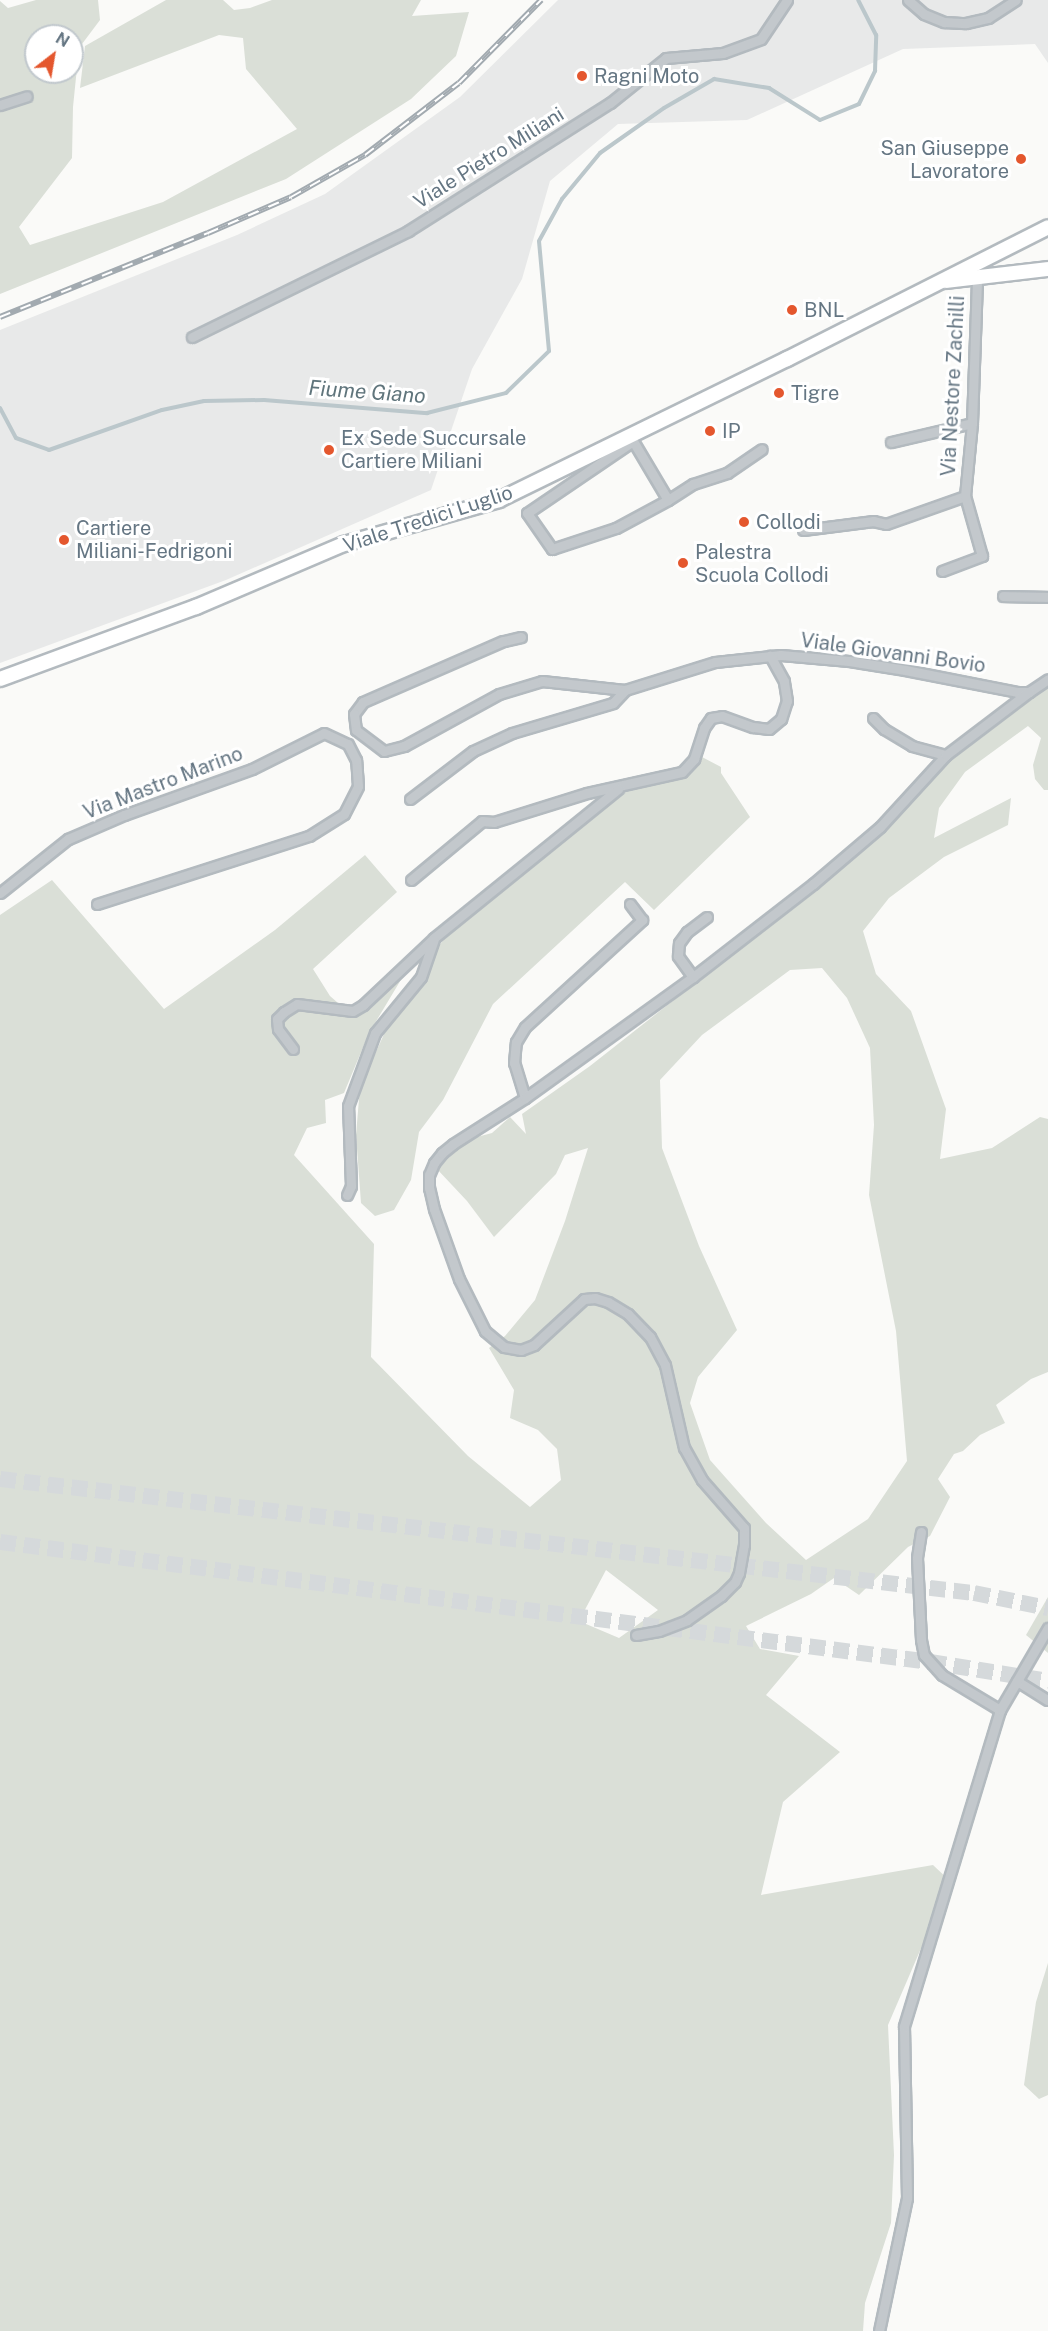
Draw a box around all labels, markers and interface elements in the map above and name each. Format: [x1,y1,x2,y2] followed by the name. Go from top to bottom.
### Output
[24,24,84,84] north arrow
[52,28,73,51] text: N
[594,64,699,88] place label: Ragni Moto
[575,69,589,83] marker: Ragni Moto
[409,102,569,214] street label: Viale Pietro Miliani
[880,136,1009,183] place label: San Giuseppe Lavoratore
[1014,152,1028,166] marker: San Giuseppe Lavoratore
[936,295,970,477] street label: Via Nestore Zachilli
[804,298,844,322] place label: BNL
[785,303,799,317] marker: BNL
[308,375,426,409] water label: Fiume Giano
[791,381,839,405] place label: Tigre
[772,386,786,400] marker: Tigre
[722,419,740,443] place label: IP
[703,424,717,438] marker: IP
[341,426,526,473] place label: Ex Sede Succursale Cartiere Miliani
[322,443,336,457] marker: Ex Sede Succursale Cartiere Miliani
[340,480,516,558] street label: Viale Tredici Luglio
[756,510,821,534] place label: Collodi
[737,515,751,529] marker: Collodi
[76,516,232,563] place label: Cartiere Miliani-Fedrigoni
[57,533,71,547] marker: Cartiere Miliani-Fedrigoni
[695,540,829,587] place label: Palestra Scuola Collodi
[676,556,690,570] marker: Palestra Scuola Collodi
[799,628,987,678] street label: Viale Giovanni Bovio
[80,742,246,824] street label: Via Mastro Marino

